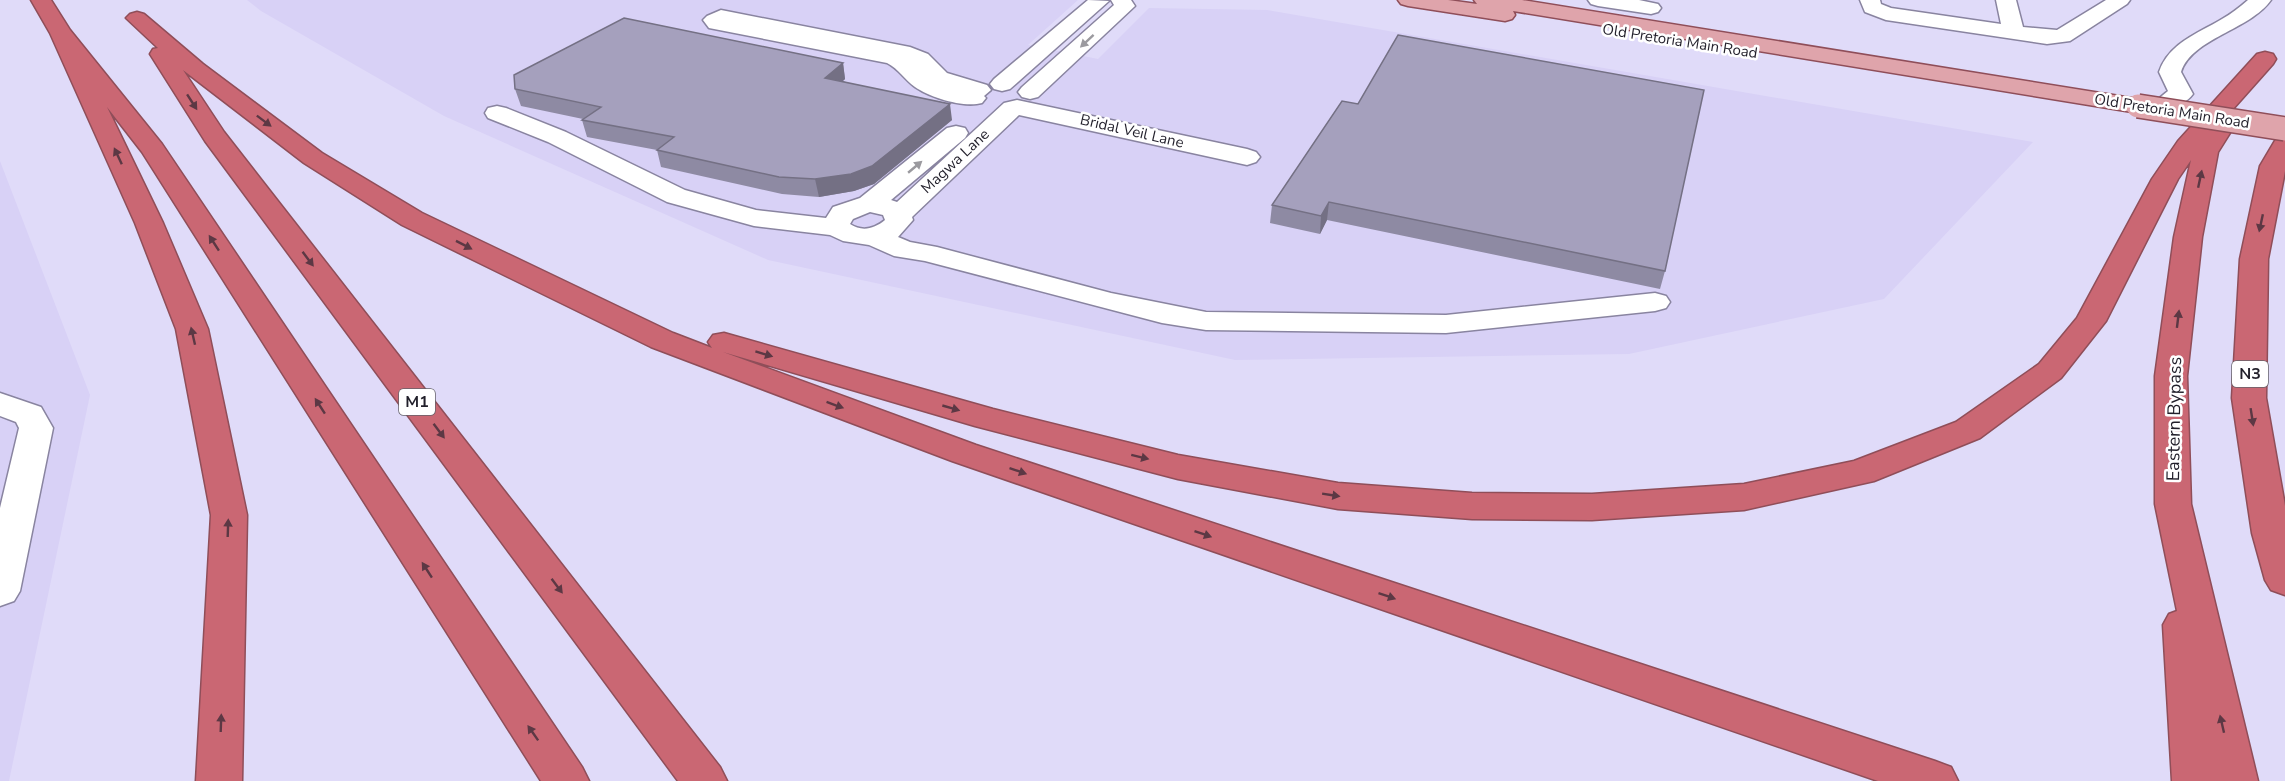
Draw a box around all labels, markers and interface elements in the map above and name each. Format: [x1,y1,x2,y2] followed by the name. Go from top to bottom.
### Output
[1601,19,1759,63] street label: Old Pretoria Main Road
[1080,34,1095,47] one-way arrow
[2093,89,2251,133] street label: Old Pretoria Main Road
[186,94,197,110] one-way arrow
[1078,109,1186,153] street label: Bridal Veil Lane
[256,114,272,127] one-way arrow
[917,124,993,198] street label: Magwa Lane
[114,148,123,165] one-way arrow
[907,161,922,174] one-way arrow
[2195,170,2205,189] one-way arrow
[2256,214,2265,233] one-way arrow
[208,235,219,251] one-way arrow
[455,241,472,250] one-way arrow
[301,251,314,267] one-way arrow
[2173,310,2183,329] one-way arrow
[188,326,197,345] one-way arrow
[755,350,773,359] one-way arrow
[2161,357,2187,481] street label: Eastern Bypass
[2232,361,2268,387] road number: N3
[399,389,435,415] road number: M1
[315,398,326,414] one-way arrow
[826,400,844,410] one-way arrow
[942,404,960,413] one-way arrow
[2248,408,2257,427] one-way arrow
[432,423,444,438] one-way arrow
[1131,453,1149,463] one-way arrow
[1009,467,1027,476] one-way arrow
[1322,491,1341,500] one-way arrow
[224,518,233,537] one-way arrow
[1194,529,1212,539] one-way arrow
[421,561,432,578] one-way arrow
[550,578,563,594] one-way arrow
[1378,592,1396,601] one-way arrow
[217,713,226,732] one-way arrow
[2217,715,2227,733] one-way arrow
[528,725,539,741] one-way arrow

